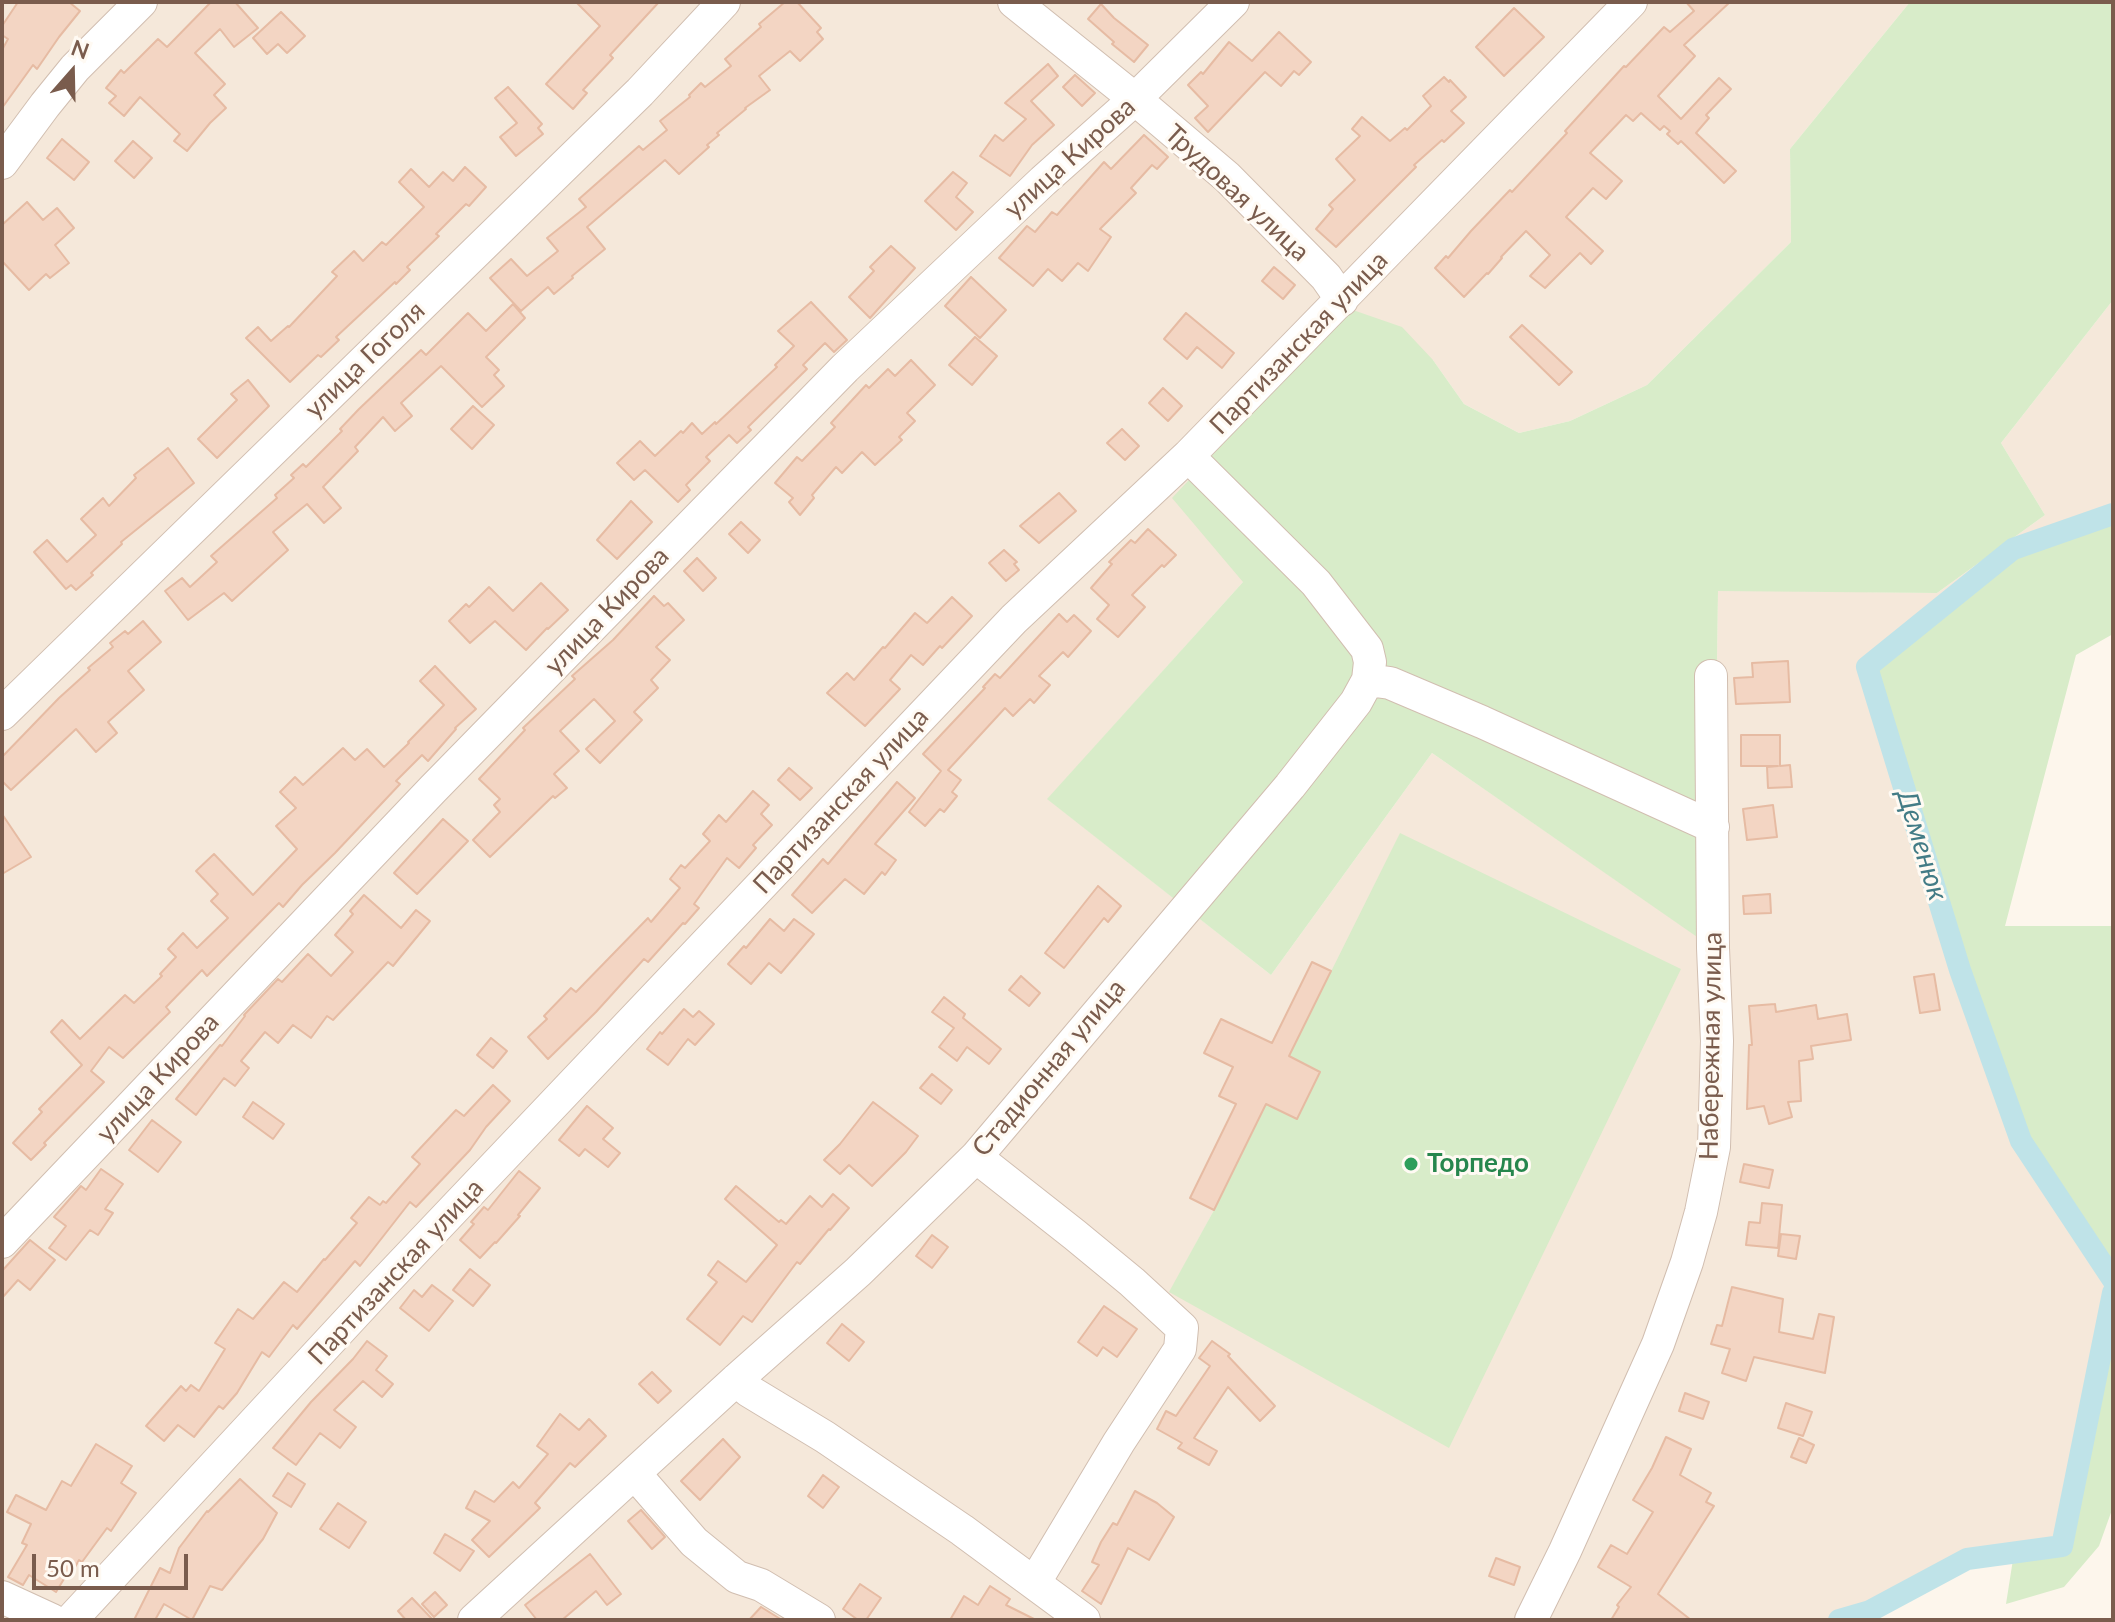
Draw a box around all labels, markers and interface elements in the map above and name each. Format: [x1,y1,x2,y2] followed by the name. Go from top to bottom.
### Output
[32,32,112,112] north arrow
[68,33,93,65] text: N
[998,91,1142,225] street label: улица Кирова
[1158,118,1316,268] street label: Трудовая улица
[1204,245,1394,441] street label: Партизанская улица
[299,295,431,425] street label: улица Гоголя
[538,541,676,681] street label: улица Кирова
[747,702,935,900] street label: Партизанская улица
[1889,786,1955,904] water label: Деменюк
[1693,932,1729,1160] street label: Набережная улица
[966,973,1132,1163] street label: Стадионная улица
[90,1007,226,1149] street label: улица Кирова
[1427,1148,1529,1180] place label: Торпедо
[1402,1155,1420,1173] marker: Торпедо
[302,1173,490,1371] street label: Партизанская улица
[36,1538,192,1588] scale bar
[46,1553,100,1582] text: 50 m

